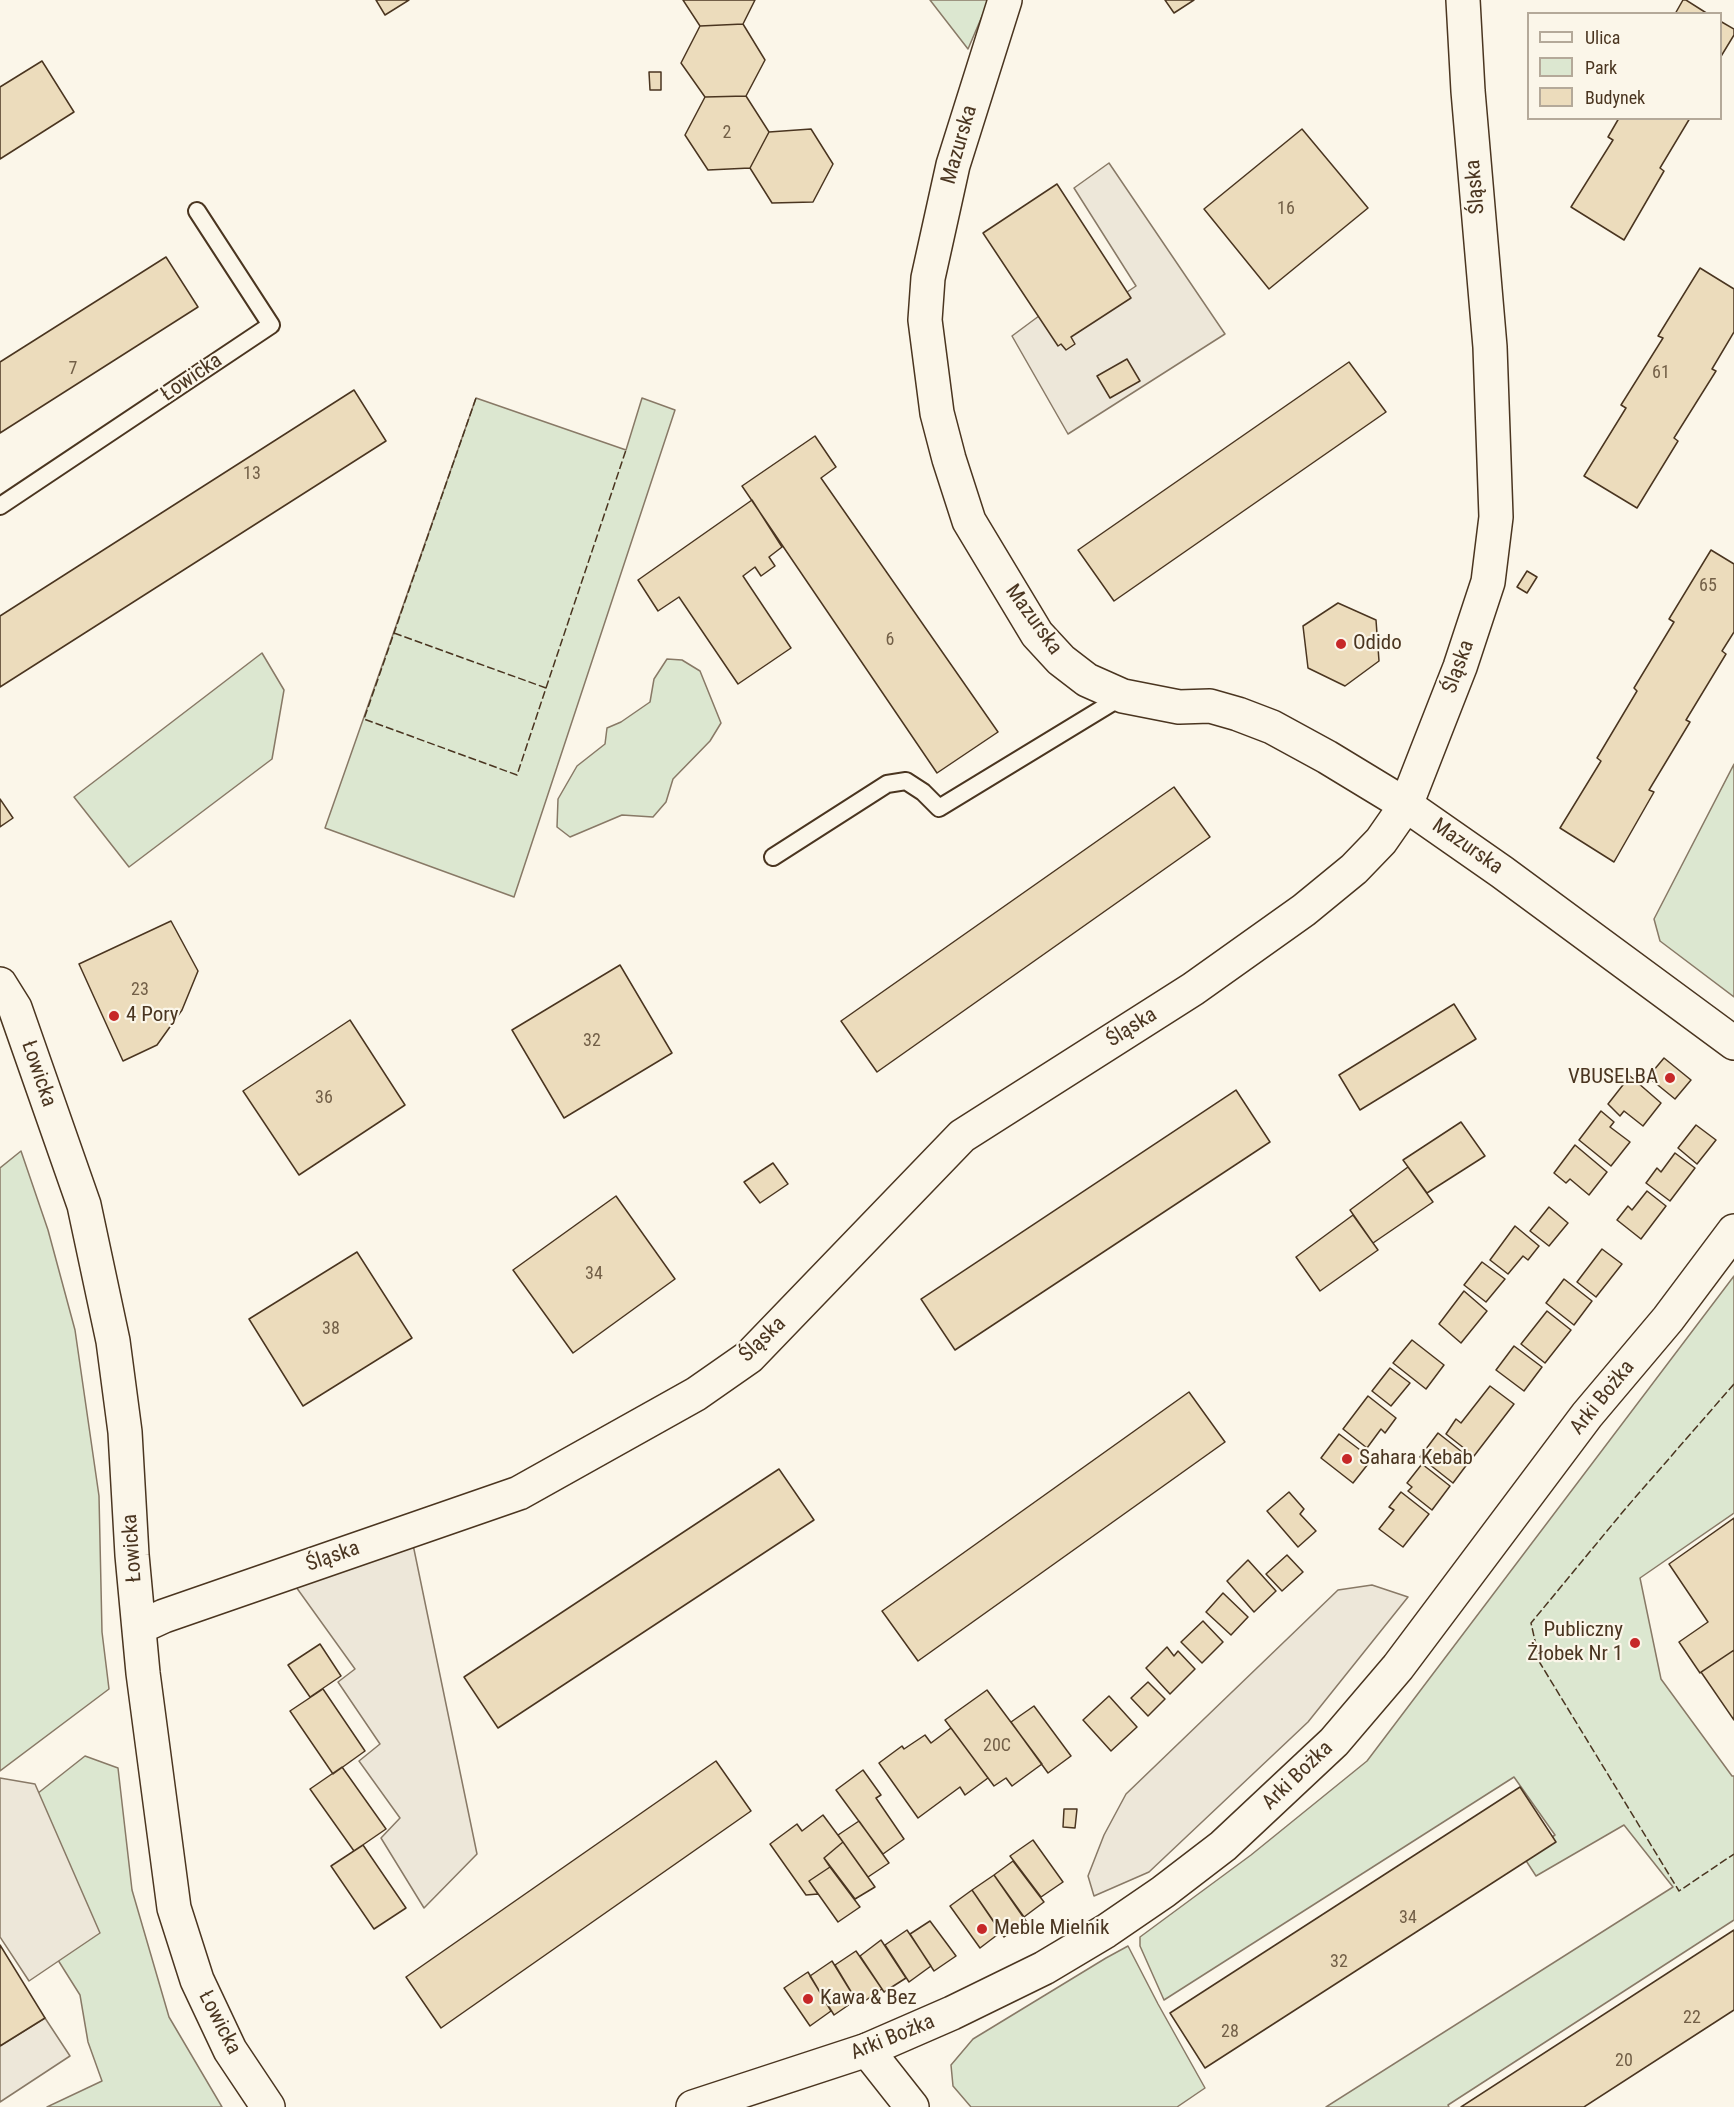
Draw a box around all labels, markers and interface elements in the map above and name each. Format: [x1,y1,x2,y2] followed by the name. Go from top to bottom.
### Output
[1527,12,1722,120] legend
[1585,27,1620,48] text: Ulica
[1585,57,1617,78] text: Park
[1585,87,1645,108] text: Budynek
[937,103,983,187] street label: Mazurska
[723,122,731,144] house number: 2
[1461,159,1491,215] street label: Śląska
[1277,198,1295,220] house number: 16
[157,348,227,408] street label: Łowicka
[69,358,77,380] house number: 7
[1652,362,1670,384] house number: 61
[243,463,261,485] house number: 13
[1699,575,1717,597] house number: 65
[999,580,1067,660] street label: Mazurska
[886,629,894,651] house number: 6
[1353,631,1402,657] place label: Odido
[1334,637,1348,651] marker: Odido
[1438,637,1480,697] street label: Śląska
[1427,814,1507,880] street label: Mazurska
[131,979,149,1001] house number: 23
[126,1003,179,1029] place label: 4 Pory
[1102,1003,1162,1053] street label: Śląska
[107,1009,121,1023] marker: 4 Pory
[583,1030,601,1052] house number: 32
[15,1038,61,1110] street label: Łowicka
[1568,1065,1658,1091] place label: VBUSELBA
[1663,1071,1677,1085] marker: VBUSELBA
[315,1087,333,1109] house number: 36
[585,1263,603,1285] house number: 34
[735,1312,791,1368] street label: Śląska
[322,1318,340,1340] house number: 38
[1565,1356,1641,1440] street label: Arki Bożka
[1359,1446,1473,1472] place label: Sahara Kebab
[1340,1452,1354,1466] marker: Sahara Kebab
[118,1513,148,1583] street label: Łowicka
[303,1536,363,1578] street label: Śląska
[1527,1618,1623,1668] place label: Publiczny Żłobek Nr 1
[1628,1636,1642,1650] marker: Publiczny Żłobek Nr 1
[983,1735,1011,1757] house number: 20C
[1258,1736,1338,1816] street label: Arki Bożka
[1399,1907,1417,1929] house number: 34
[994,1916,1109,1942] place label: Meble Mielnik
[975,1922,989,1936] marker: Meble Mielnik
[1330,1951,1348,1973] house number: 32
[820,1986,917,2012] place label: Kawa & Bez
[192,1987,246,2059] street label: Łowicka
[801,1992,815,2006] marker: Kawa & Bez
[1683,2007,1701,2029] house number: 22
[847,2010,939,2066] street label: Arki Bożka
[1221,2021,1239,2043] house number: 28
[1615,2050,1633,2072] house number: 20

